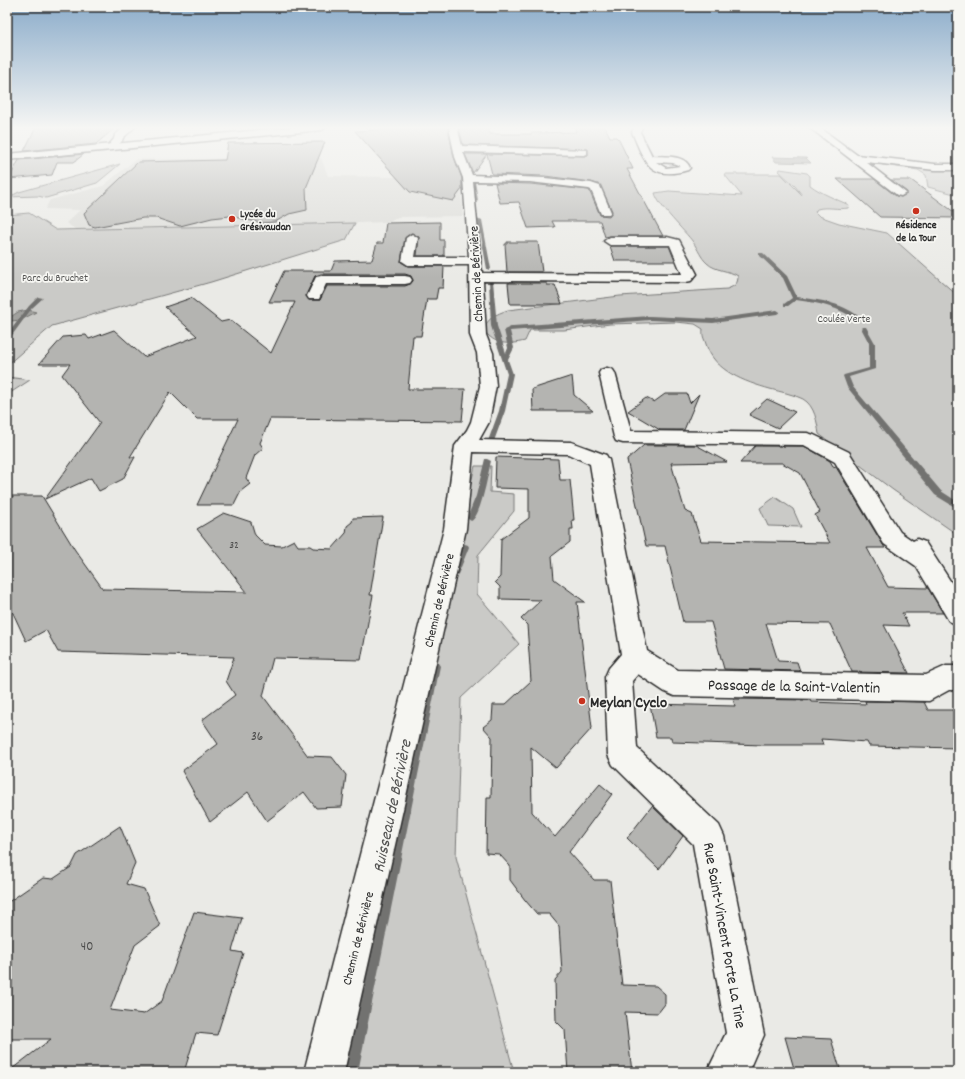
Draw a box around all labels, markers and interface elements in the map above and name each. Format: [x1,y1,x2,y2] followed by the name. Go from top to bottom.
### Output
[911,206,921,216] marker: Résidence de la Tour
[240,207,291,236] place label: Lycée du Grésivaudan
[227,214,237,224] marker: Lycée du Grésivaudan
[895,218,937,247] place label: Résidence de la Tour
[465,225,489,322] street label: Chemin de Bérivière
[22,271,88,287] park label: Parc du Bruchet
[818,312,871,328] park label: Coulée Verte
[229,538,239,554] house number: 32
[420,551,461,650] street label: Chemin de Bérivière
[707,674,880,701] street label: Passage de la Saint-Valentin
[590,692,667,715] place label: Meylan Cyclo
[577,696,587,706] marker: Meylan Cyclo
[251,728,263,747] house number: 36
[368,737,420,875] water label: Ruisseau de Bérivière
[696,841,751,1030] street label: Rue Saint-Vincent Porte La Tine
[339,889,380,988] street label: Chemin de Bérivière
[81,938,93,957] house number: 40

